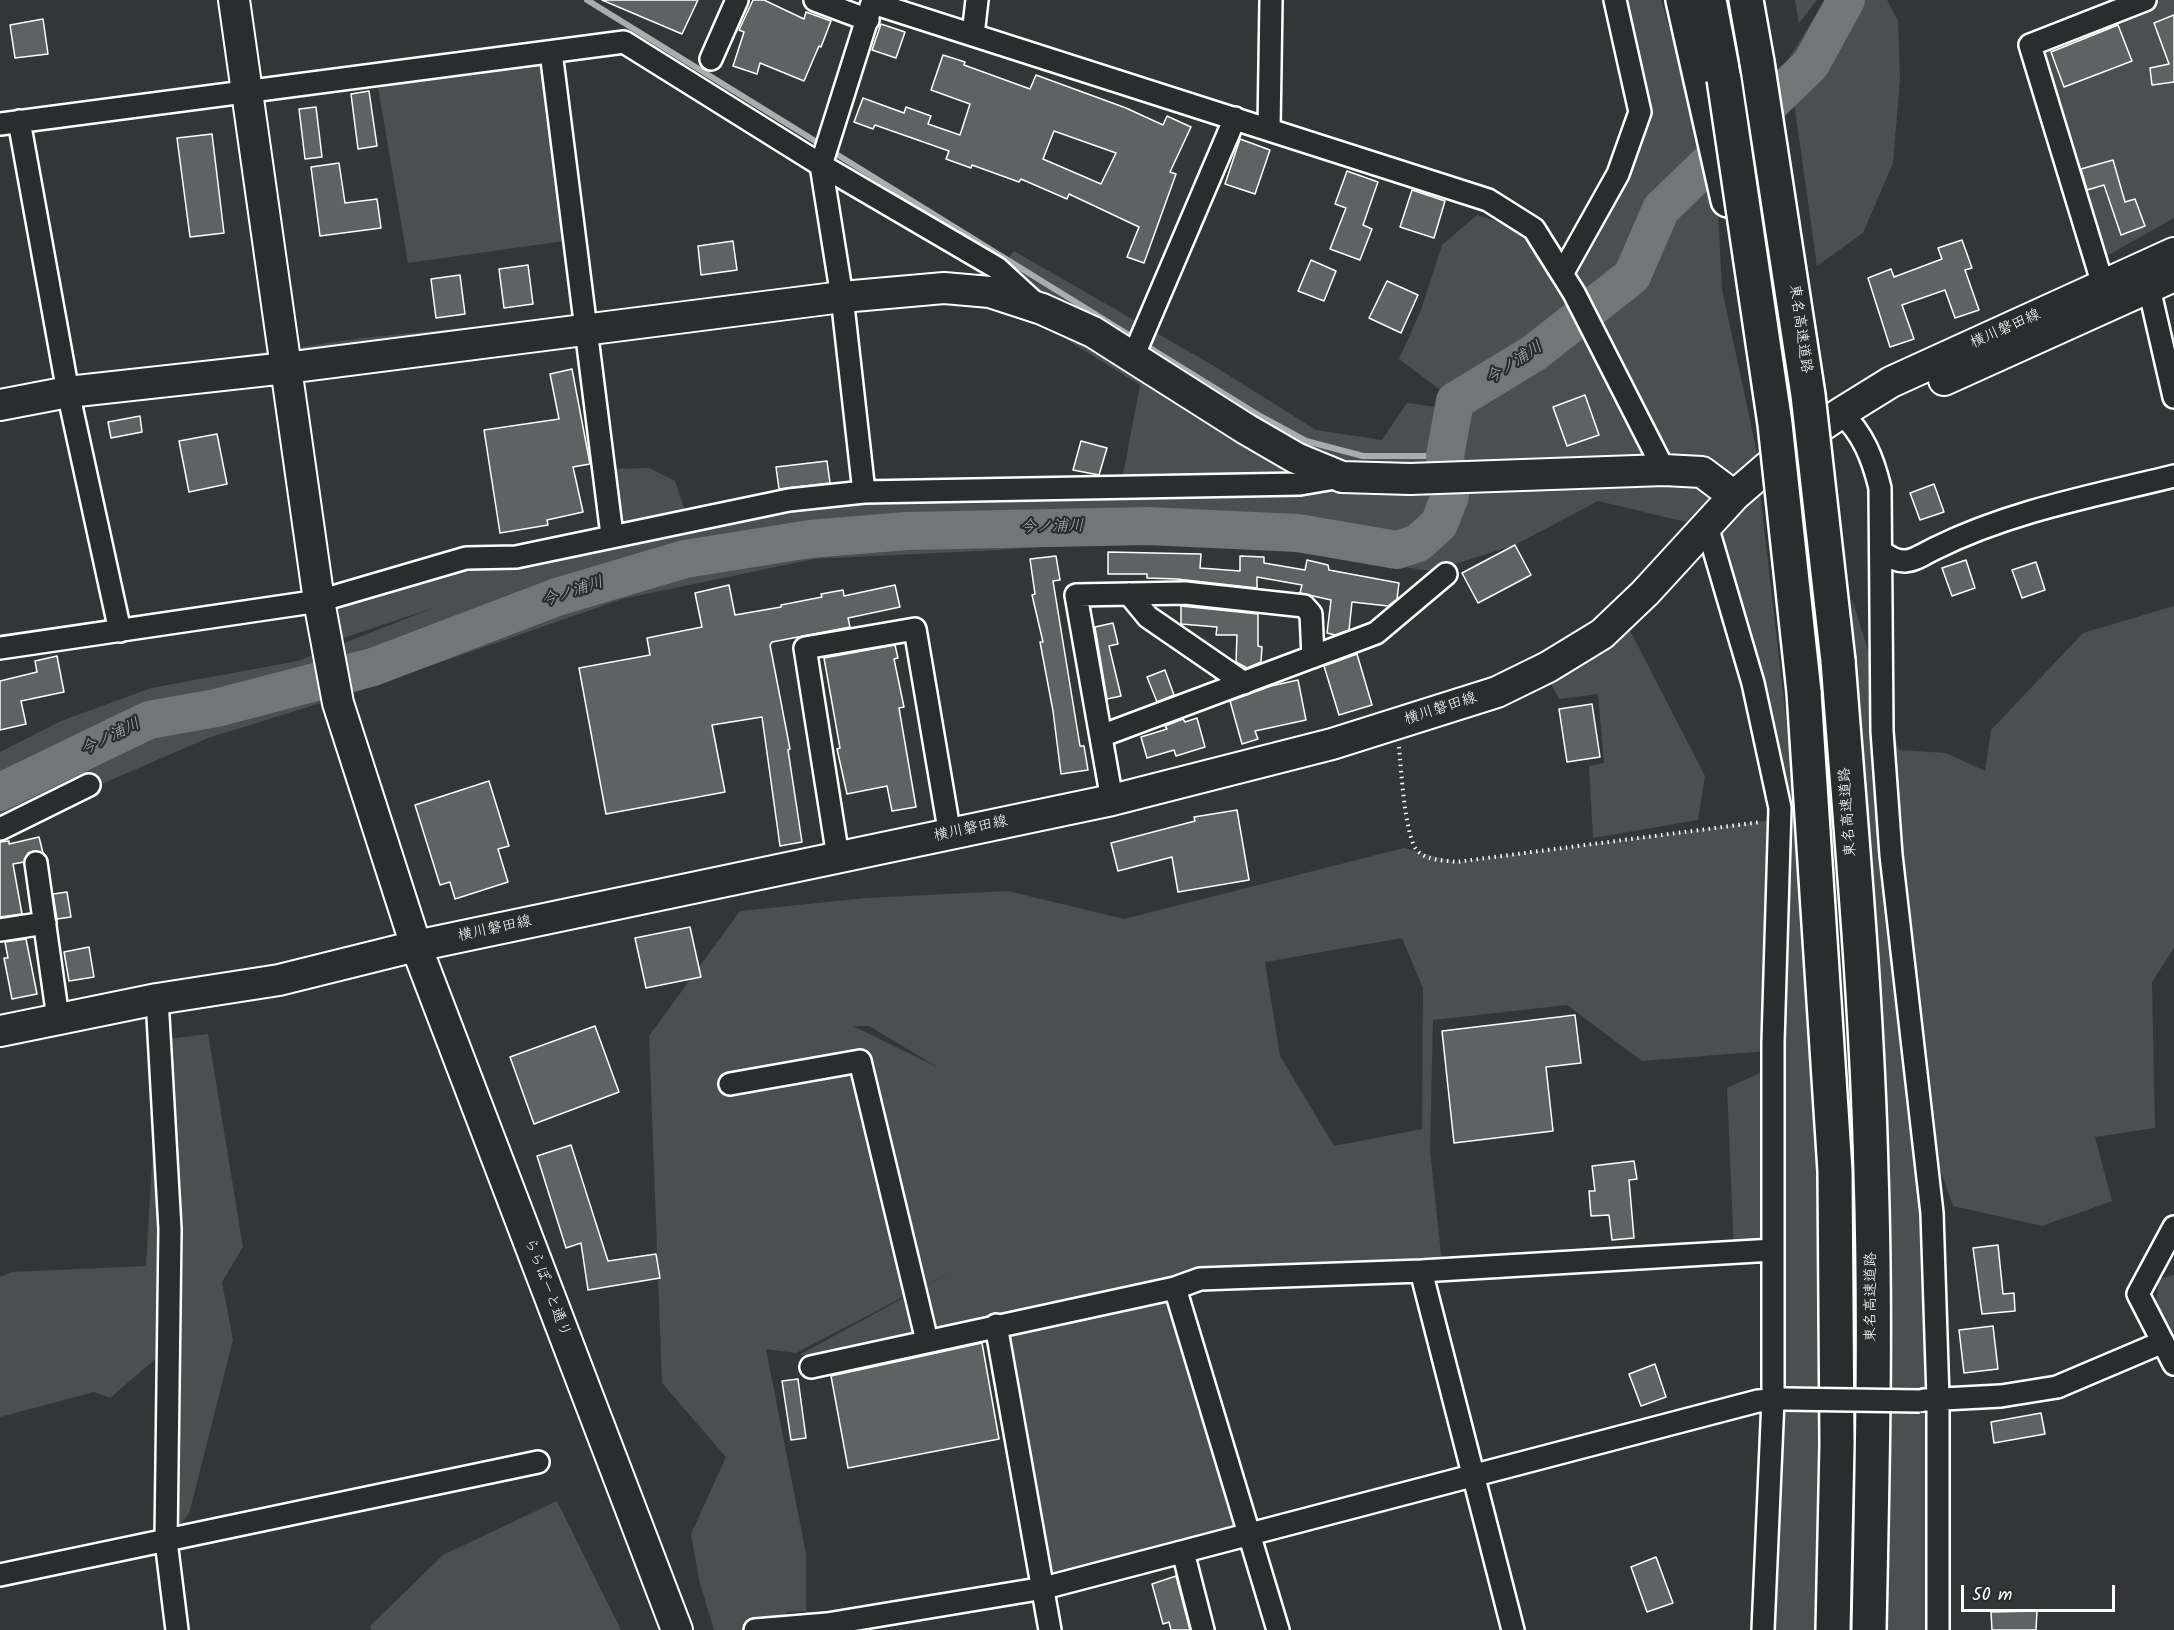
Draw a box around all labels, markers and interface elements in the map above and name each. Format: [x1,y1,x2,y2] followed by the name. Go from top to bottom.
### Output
[1784,283,1814,375] street label: 東名高速道路
[1968,307,2044,353] street label: 横川磐田線
[1483,339,1547,389] water label: 今ノ浦川
[1020,518,1084,538] water label: 今ノ浦川
[540,574,606,612] water label: 今ノ浦川
[1403,690,1479,730] street label: 横川磐田線
[78,715,144,761] water label: 今ノ浦川
[1837,766,1861,858] street label: 東名高速道路
[932,813,1010,847] street label: 横川磐田線
[456,913,534,947] street label: 横川磐田線
[519,1236,573,1340] street label: ららぽーと通り
[1863,1252,1881,1342] street label: 東名高速道路
[1964,1573,2118,1611] scale bar
[1972,1581,2012,1610] text: 50 m

